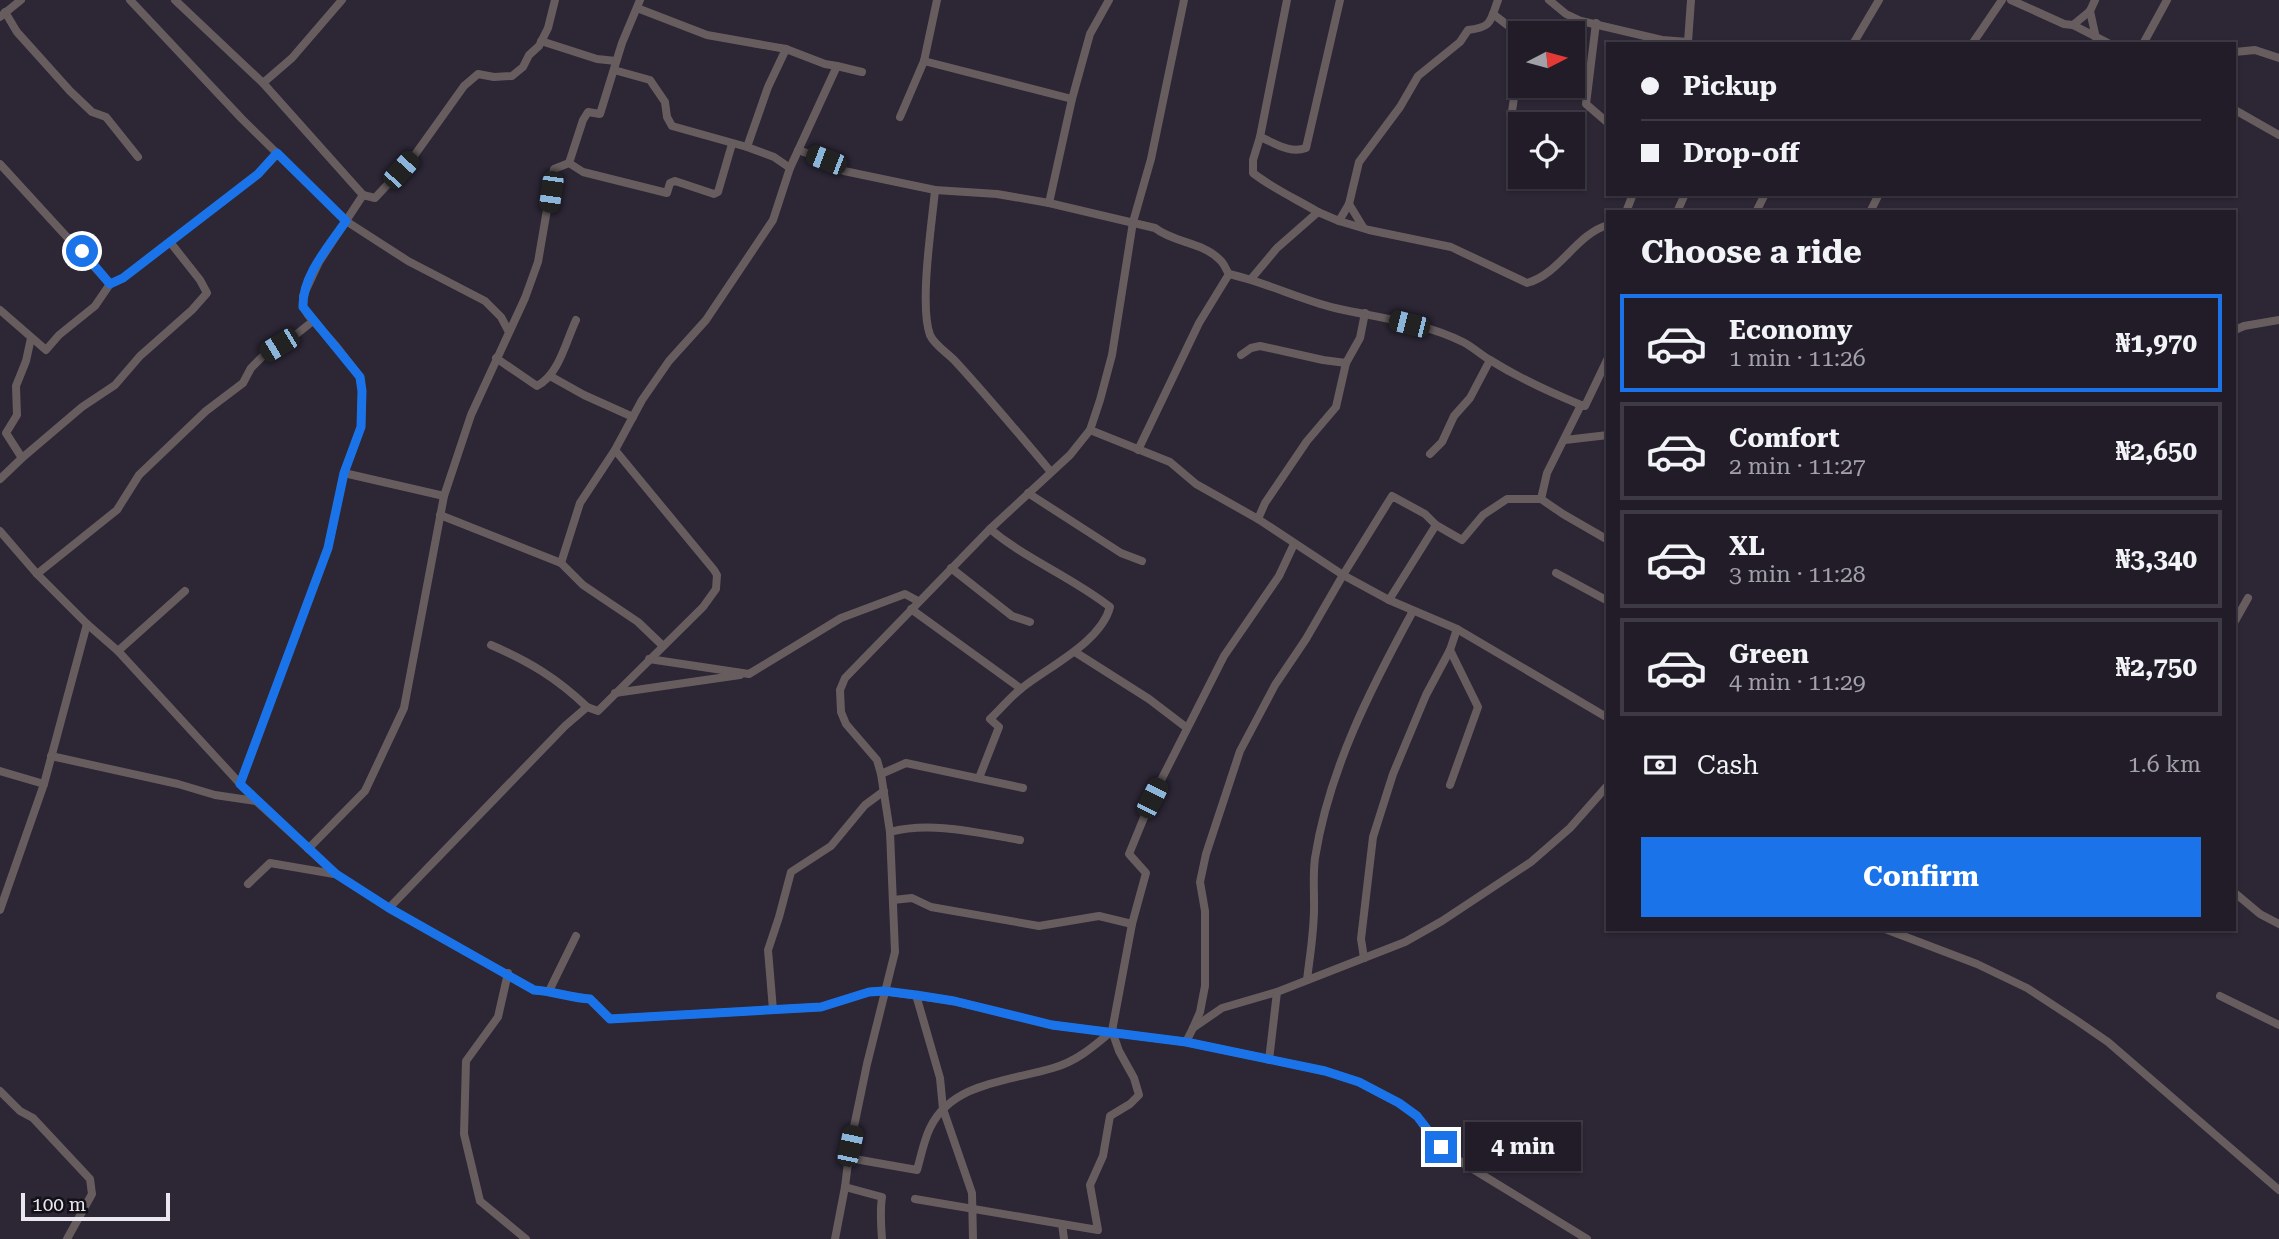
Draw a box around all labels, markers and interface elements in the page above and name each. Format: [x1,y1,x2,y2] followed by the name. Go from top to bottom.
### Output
[1508,21,1586,98] north arrow
[1508,21,1585,189] map controls
[1683,71,1777,101] text: Pickup
[1508,112,1585,189] button: locate
[1683,138,1799,168] text: Drop-off
[803,143,850,177] car
[380,147,423,193] car
[538,170,565,214] car
[1641,233,1862,271] text: Choose a ride
[66,235,98,267] route start
[1387,309,1432,339] car
[1645,312,1708,375] icon: car
[1729,315,1852,345] text: Economy
[256,325,303,365] car
[2116,328,2197,358] text: ₦1,970
[1729,345,1866,372] text: 1 min · 11:26
[1645,420,1708,483] icon: car
[1729,423,1839,453] text: Comfort
[2116,436,2197,466] text: ₦2,650
[1729,453,1866,480] text: 2 min · 11:27
[1645,528,1708,591] icon: car
[1729,531,1765,561] text: XL
[2116,544,2197,574] text: ₦3,340
[1729,561,1866,588] text: 3 min · 11:28
[1645,636,1708,699] icon: car
[1729,639,1809,669] text: Green
[2116,652,2197,682] text: ₦2,750
[1729,669,1866,696] text: 4 min · 11:29
[1641,746,1679,784] icon: cash
[1697,750,1759,780] text: Cash
[2128,751,2201,778] text: 1.6 km
[1134,775,1171,821] car
[1641,837,2201,917] button: Confirm
[1466,1122,1581,1172] callout: 4 min
[836,1123,865,1169] car
[1425,1131,1457,1163] route end
[1491,1133,1555,1160] text: 4 min
[21,1190,170,1222] scale bar
[32,1193,86,1216] text: 100 m

